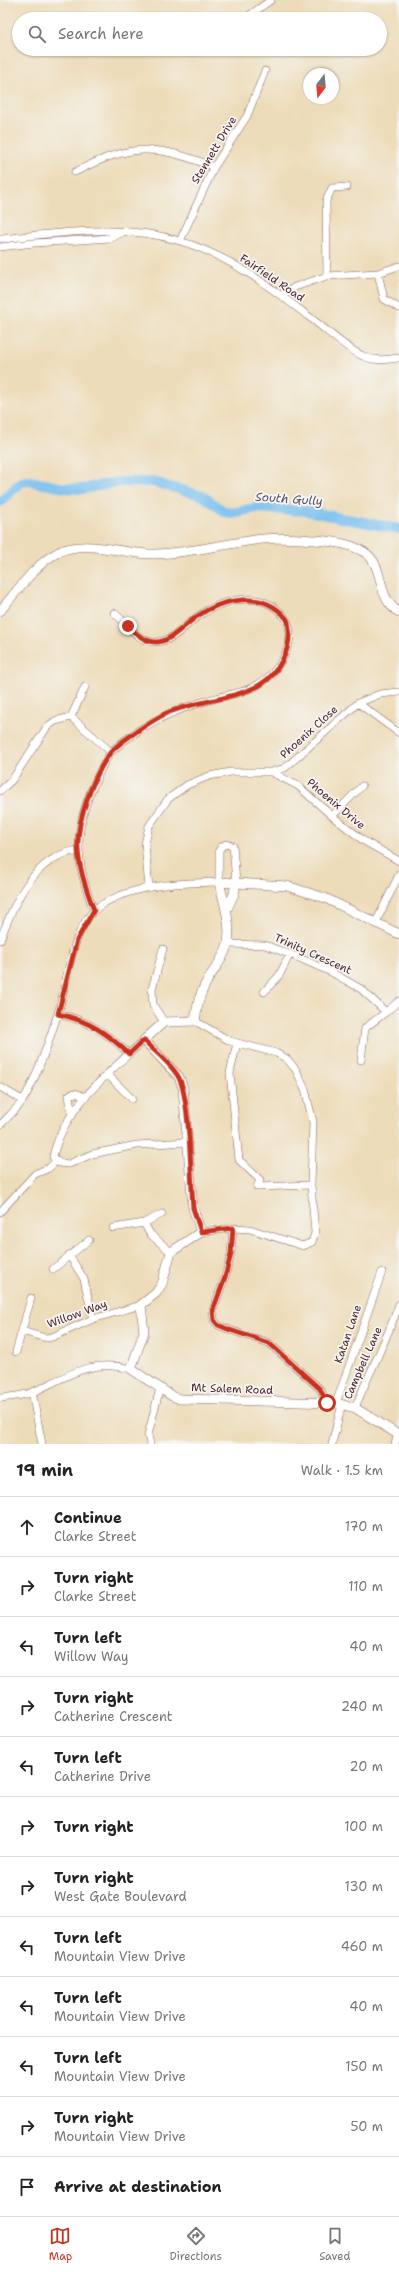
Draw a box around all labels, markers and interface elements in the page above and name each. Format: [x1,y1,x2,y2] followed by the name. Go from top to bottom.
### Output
[12,12,387,56] search box
[26,23,48,45] icon: search
[58,24,144,44] text: Search here
[303,68,339,104] north arrow
[188,113,240,187] street label: Stennett Drive
[237,251,307,305] street label: Fairfield Road
[255,489,323,509] water label: South Gully
[119,617,137,635] route end
[277,702,341,762] street label: Phoenix Close
[304,775,368,833] street label: Phoenix Drive
[272,930,354,978] street label: Trinity Crescent
[45,1296,109,1332] street label: Willow Way
[331,1303,365,1365] street label: Katan Lane
[340,1324,386,1402] street label: Campbell Lane
[191,1380,273,1398] street label: Mt Salem Road
[318,1394,336,1412] route start
[16,1459,73,1481] text: 19 min
[301,1462,383,1479] text: Walk · 1.5 km
[54,1508,122,1528] text: Continue
[16,1516,38,1538] icon: ahead
[345,1518,383,1535] text: 170 m
[54,1528,136,1545] text: Clarke Street
[54,1568,134,1588] text: Turn right
[16,1576,38,1598] icon: right
[348,1578,383,1595] text: 110 m
[54,1588,136,1605] text: Clarke Street
[54,1628,122,1648] text: Turn left
[16,1636,38,1658] icon: left
[349,1638,383,1655] text: 40 m
[54,1648,128,1665] text: Willow Way
[54,1688,134,1708] text: Turn right
[16,1696,38,1718] icon: right
[341,1698,383,1715] text: 240 m
[54,1708,173,1725] text: Catherine Crescent
[54,1748,122,1768] text: Turn left
[16,1756,38,1778] icon: left
[350,1758,383,1775] text: 20 m
[54,1768,151,1785] text: Catherine Drive
[16,1816,38,1838] icon: right
[54,1817,134,1837] text: Turn right
[344,1818,383,1835] text: 100 m
[54,1868,134,1888] text: Turn right
[16,1876,38,1898] icon: right
[345,1878,383,1895] text: 130 m
[54,1888,187,1905] text: West Gate Boulevard
[54,1928,122,1948] text: Turn left
[16,1936,38,1958] icon: left
[341,1938,383,1955] text: 460 m
[54,1948,186,1965] text: Mountain View Drive
[54,1988,122,2008] text: Turn left
[16,1996,38,2018] icon: left
[349,1998,383,2015] text: 40 m
[54,2008,186,2025] text: Mountain View Drive
[54,2048,122,2068] text: Turn left
[16,2056,38,2078] icon: left
[345,2058,383,2075] text: 150 m
[54,2068,186,2085] text: Mountain View Drive
[54,2108,134,2128] text: Turn right
[16,2116,38,2138] icon: right
[350,2118,383,2135] text: 50 m
[54,2128,186,2145] text: Mountain View Drive
[16,2176,38,2198] icon: arrive
[54,2177,222,2197] text: Arrive at destination
[49,2225,72,2264] tab: Map
[169,2225,222,2264] tab: Directions
[319,2225,350,2264] tab: Saved

